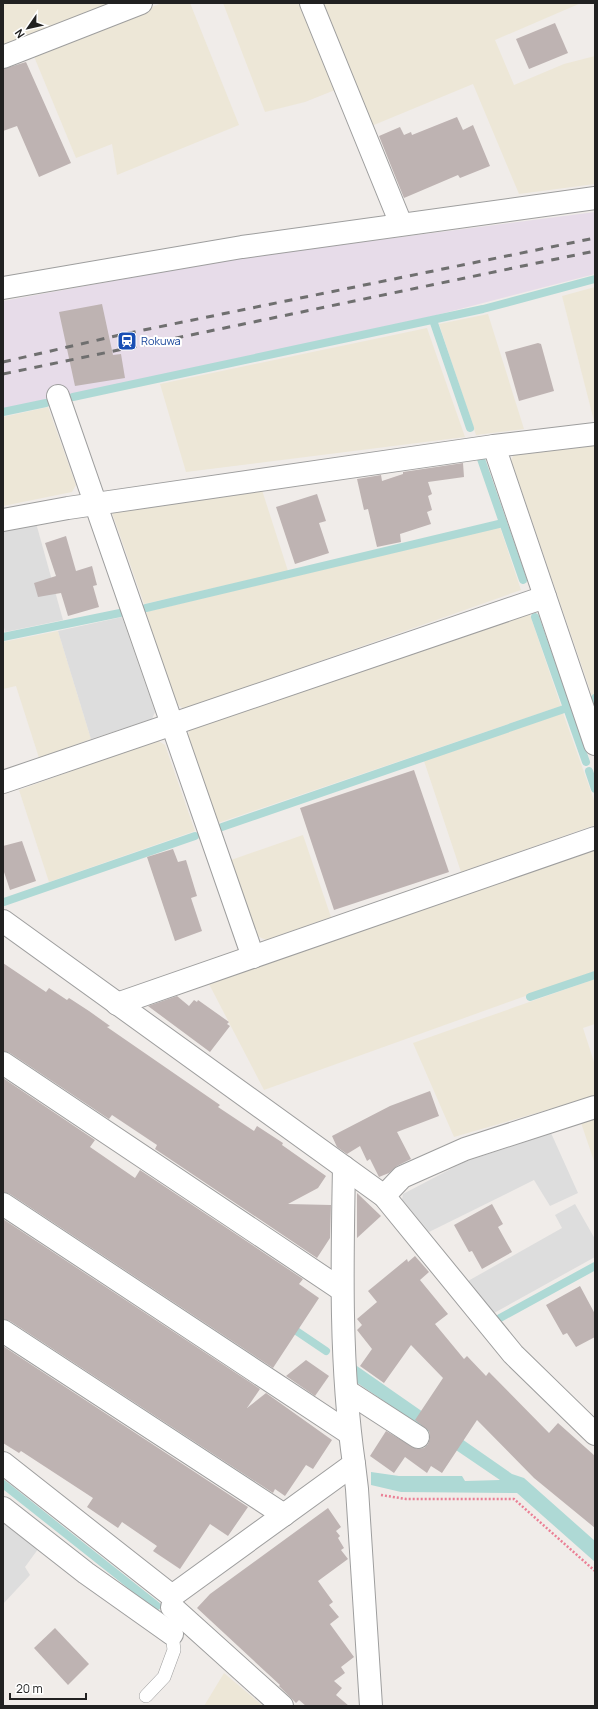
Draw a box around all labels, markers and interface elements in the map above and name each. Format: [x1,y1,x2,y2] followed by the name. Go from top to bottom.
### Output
[8,8,48,48] north arrow
[11,26,28,41] text: N
[116,330,138,352] station icon: Rokuwa
[141,333,181,348] place label: Rokuwa
[10,1675,86,1701] scale bar
[16,1680,43,1697] text: 20 m

